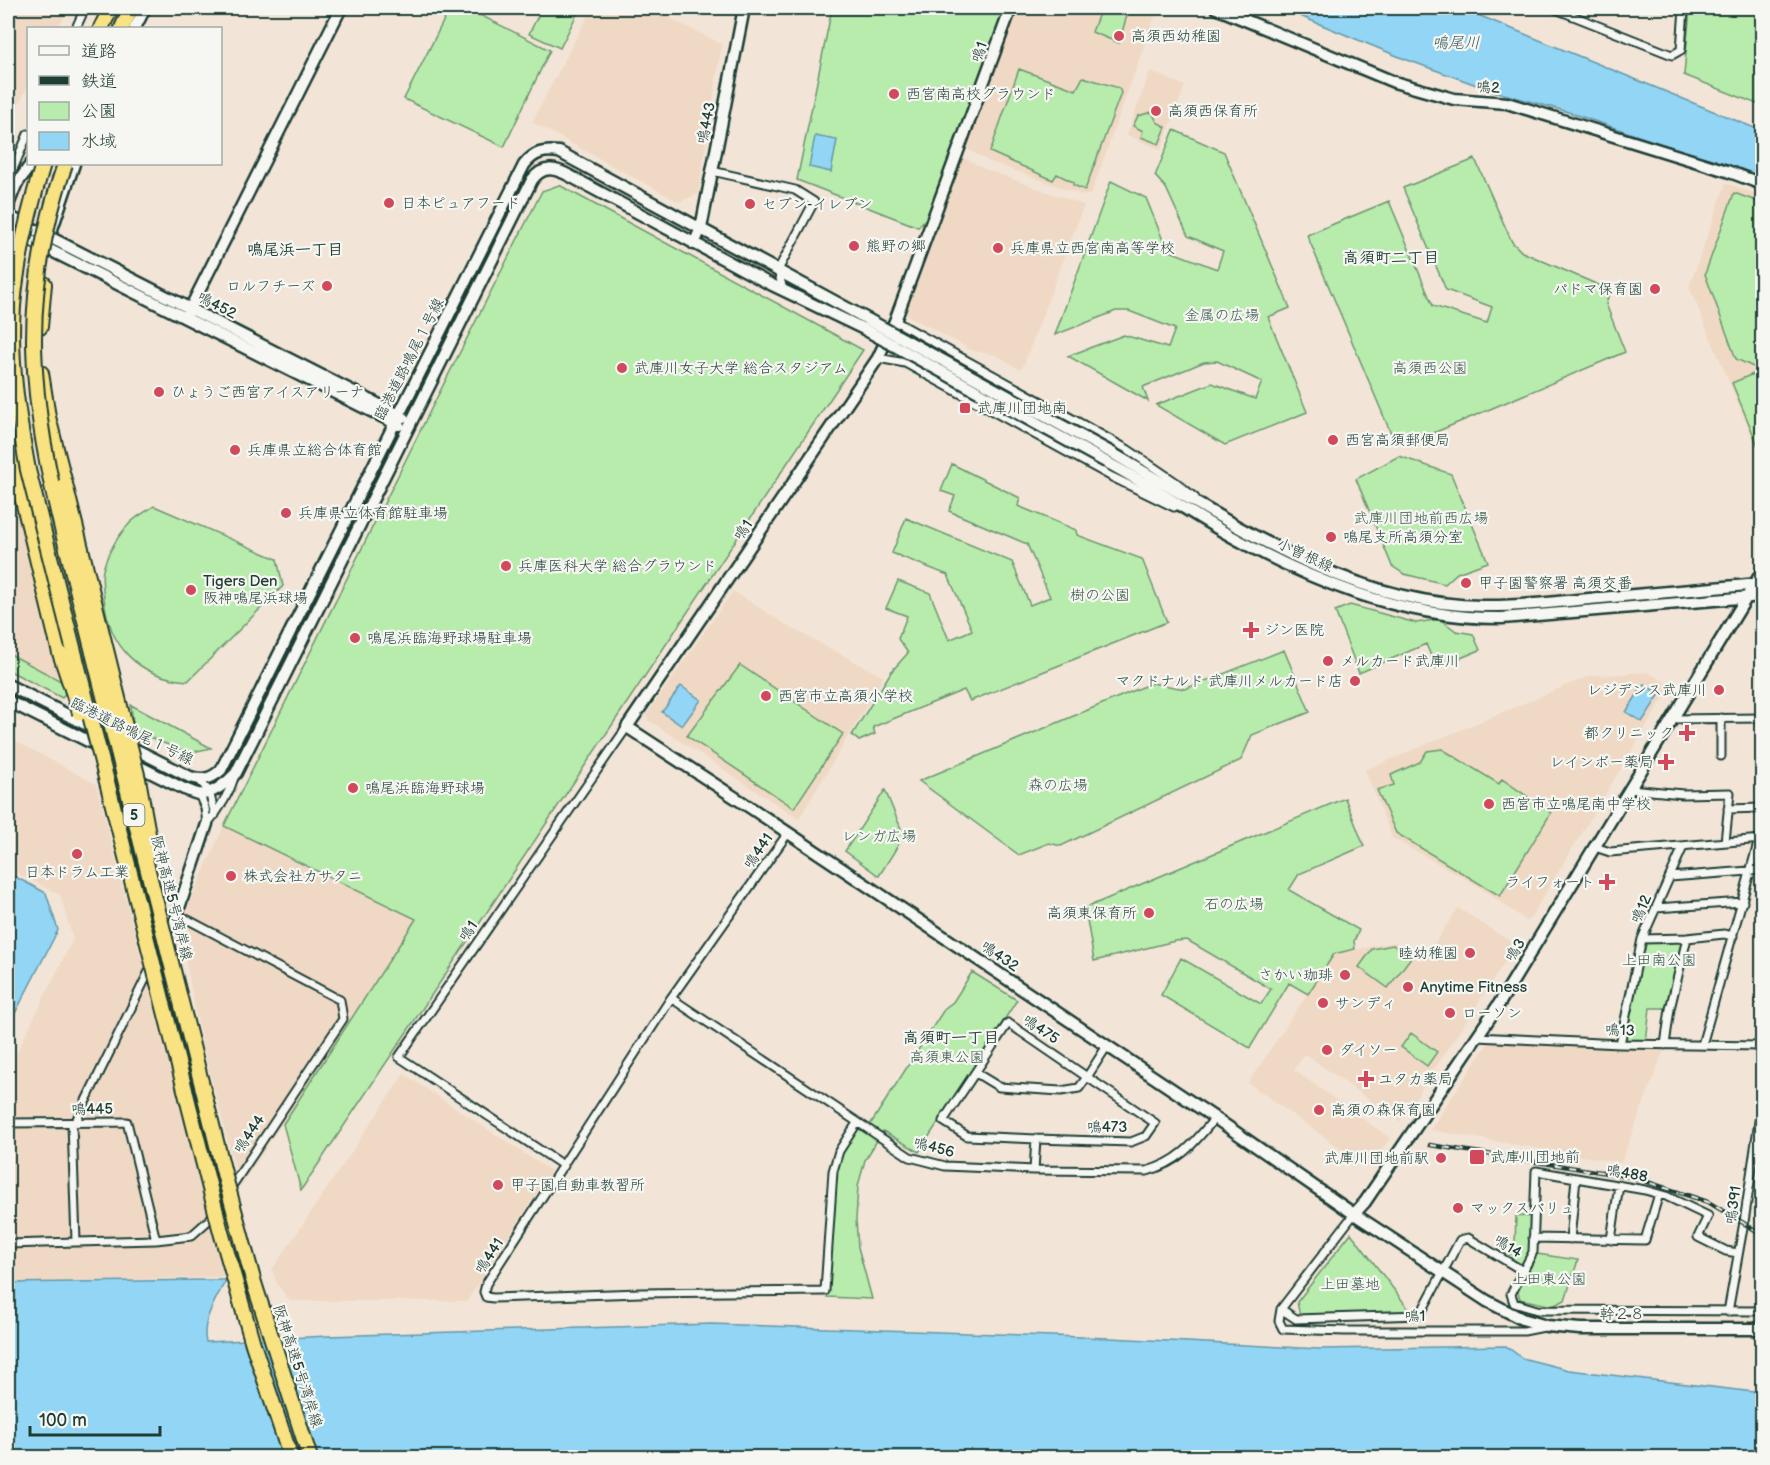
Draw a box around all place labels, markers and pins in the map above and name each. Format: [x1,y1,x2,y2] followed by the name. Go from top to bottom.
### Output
[1131,27,1221,46] place label: 高須西幼稚園
[1112,29,1126,43] marker: 高須西幼稚園
[906,85,1056,104] place label: 西宮南高校グラウンド
[887,87,901,101] marker: 西宮南高校グラウンド
[1168,102,1258,121] place label: 高須西保育所
[1149,104,1163,118] marker: 高須西保育所
[401,194,521,213] place label: 日本ピュアフード
[762,195,873,214] place label: セブン-イレブン
[382,196,396,210] marker: 日本ピュアフード
[743,197,757,211] marker: セブン-イレブン
[866,237,926,256] place label: 熊野の郷
[847,239,861,253] marker: 熊野の郷
[1010,239,1175,258] place label: 兵庫県立西宮南高等学校
[991,241,1005,255] marker: 兵庫県立西宮南高等学校
[226,277,315,296] place label: ロルフチーズ
[320,279,334,293] marker: ロルフチーズ
[1553,280,1643,299] place label: パドマ保育園
[1648,282,1662,296] marker: パドマ保育園
[634,359,848,378] place label: 武庫川女子大学 総合スタジアム
[615,361,629,375] marker: 武庫川女子大学 総合スタジアム
[171,383,365,402] place label: ひょうご西宮アイスアリーナ
[152,385,166,399] marker: ひょうご西宮アイスアリーナ
[977,399,1067,418] place label: 武庫川団地南
[958,401,972,415] marker: 武庫川団地南
[1345,431,1450,450] place label: 西宮高須郵便局
[1326,433,1340,447] marker: 西宮高須郵便局
[247,441,382,460] place label: 兵庫県立総合体育館
[228,443,242,457] marker: 兵庫県立総合体育館
[298,504,448,523] place label: 兵庫県立体育館駐車場
[279,506,293,520] marker: 兵庫県立体育館駐車場
[1343,528,1463,547] place label: 鳴尾支所高須分室
[1324,530,1338,544] marker: 鳴尾支所高須分室
[518,557,717,576] place label: 兵庫医科大学 総合グラウンド
[499,559,513,573] marker: 兵庫医科大学 総合グラウンド
[203,572,308,608] place label: Tigers Den 阪神鳴尾浜球場
[1478,574,1632,593] place label: 甲子園警察署 高須交番
[1459,576,1473,590] marker: 甲子園警察署 高須交番
[184,583,198,597] marker: Tigers Den 阪神鳴尾浜球場
[1242,621,1260,639] marker: ジン医院
[1264,621,1324,640] place label: ジン医院
[367,629,532,648] place label: 鳴尾浜臨海野球場駐車場
[348,631,362,645] marker: 鳴尾浜臨海野球場駐車場
[1340,652,1460,671] place label: メルカード武庫川
[1321,654,1335,668] marker: メルカード武庫川
[1115,672,1343,691] place label: マクドナルド 武庫川メルカード店
[1348,674,1362,688] marker: マクドナルド 武庫川メルカード店
[1587,681,1707,700] place label: レジデンス武庫川
[1712,683,1726,697] marker: レジデンス武庫川
[778,687,913,706] place label: 西宮市立高須小学校
[759,689,773,703] marker: 西宮市立高須小学校
[1584,724,1674,743] place label: 都クリニック
[1678,724,1696,742] marker: 都クリニック
[1550,753,1654,772] place label: レインボー薬局
[1659,755,1673,769] marker: レインボー薬局
[365,779,485,798] place label: 鳴尾浜臨海野球場
[346,781,360,795] marker: 鳴尾浜臨海野球場
[1501,795,1651,814] place label: 西宮市立鳴尾南中学校
[1482,797,1496,811] marker: 西宮市立鳴尾南中学校
[70,847,84,861] marker: 日本ドラム工業
[25,863,129,882] place label: 日本ドラム工業
[243,867,362,886] place label: 株式会社カサタニ
[224,869,238,883] marker: 株式会社カサタニ
[1506,873,1595,892] place label: ライフォート
[1600,875,1614,889] marker: ライフォート
[1047,904,1137,923] place label: 高須東保育所
[1142,906,1156,920] marker: 高須東保育所
[1398,944,1458,963] place label: 睦幼稚園
[1463,946,1477,960] marker: 睦幼稚園
[1258,966,1333,985] place label: さかい珈琲
[1338,968,1352,982] marker: さかい珈琲
[1420,978,1528,997] place label: Anytime Fitness
[1401,980,1415,994] marker: Anytime Fitness
[1335,994,1396,1013] place label: サンディ
[1316,996,1330,1010] marker: サンディ
[1462,1004,1522,1023] place label: ローソン
[1443,1006,1457,1020] marker: ローソン
[1339,1041,1398,1060] place label: ダイソー
[1320,1043,1334,1057] marker: ダイソー
[1378,1070,1453,1089] place label: ユタカ薬局
[1359,1072,1373,1086] marker: ユタカ薬局
[1331,1101,1436,1120] place label: 高須の森保育園
[1312,1103,1326,1117] marker: 高須の森保育園
[1468,1148,1486,1166] marker: 武庫川団地前
[1490,1148,1580,1167] place label: 武庫川団地前
[1324,1149,1429,1168] place label: 武庫川団地前駅
[1434,1151,1448,1165] marker: 武庫川団地前駅
[510,1176,645,1195] place label: 甲子園自動車教習所
[491,1178,505,1192] marker: 甲子園自動車教習所
[1470,1199,1575,1218] place label: マックスバリュ
[1451,1201,1465,1215] marker: マックスバリュ

